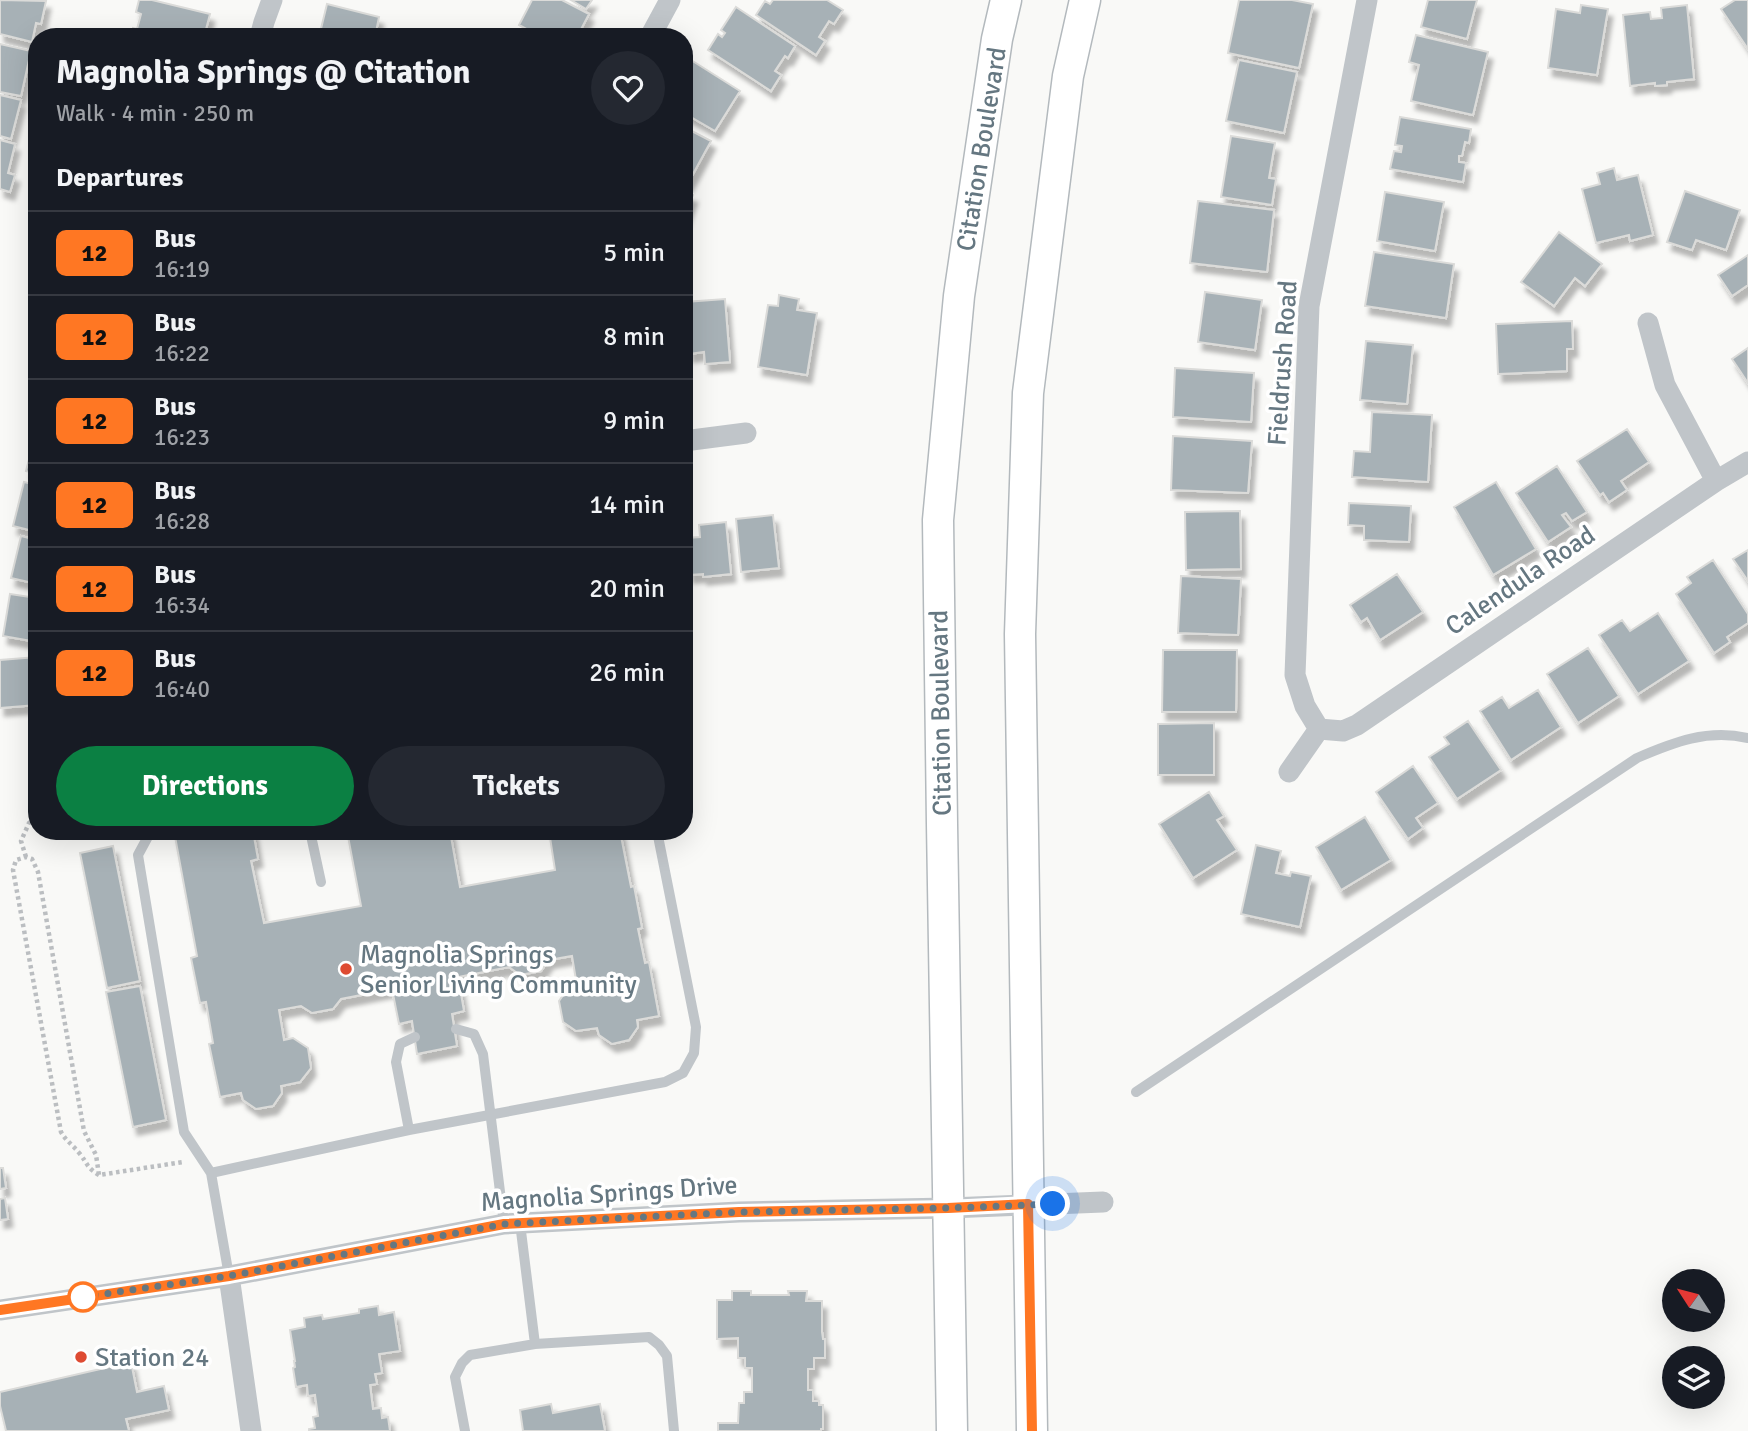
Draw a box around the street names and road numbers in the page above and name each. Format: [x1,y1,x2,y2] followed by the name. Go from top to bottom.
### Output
[950,45,1014,253] street label: Citation Boulevard
[1261,279,1305,447] street label: Fieldrush Road
[1440,519,1601,643] street label: Calendula Road
[923,610,959,816] street label: Citation Boulevard
[480,1169,739,1219] street label: Magnolia Springs Drive

